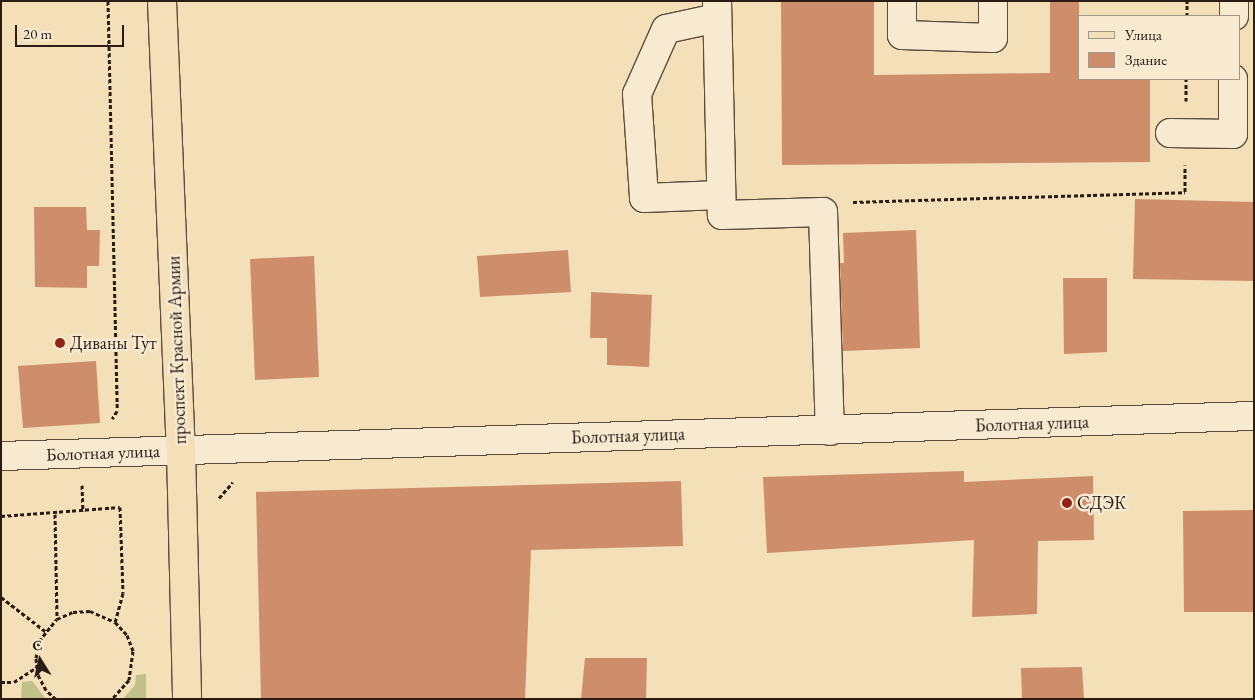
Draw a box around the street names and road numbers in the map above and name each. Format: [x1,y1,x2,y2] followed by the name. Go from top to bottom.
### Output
[163,255,191,445] street label: проспект Красной Армии
[975,411,1089,437] street label: Болотная улица
[571,423,685,449] street label: Болотная улица
[46,440,160,466] street label: Болотная улица

